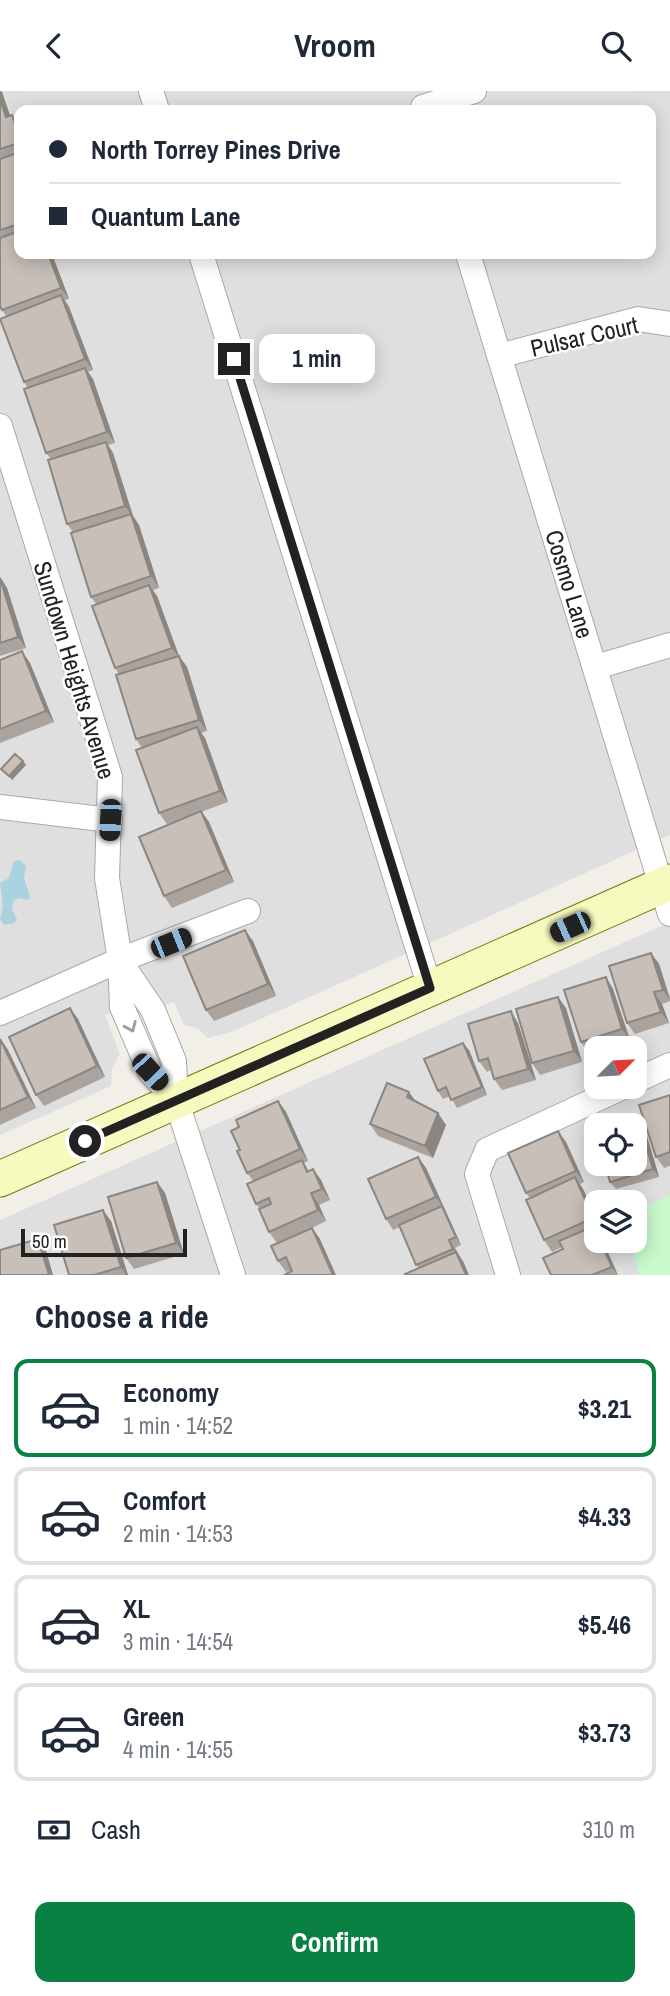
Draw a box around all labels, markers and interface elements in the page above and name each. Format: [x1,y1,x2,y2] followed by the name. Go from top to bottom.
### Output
[294,24,376,67] text: Vroom
[35,27,73,65] icon: back
[597,27,635,65] icon: search
[91,132,341,167] text: North Torrey Pines Drive
[91,199,240,234] text: Quantum Lane
[527,308,641,364] street label: Pulsar Court
[258,335,374,383] callout: 1 min
[218,343,250,375] route end
[292,343,342,374] text: 1 min
[538,526,602,642] street label: Cosmo Lane
[27,557,123,783] street label: Sundown Heights Avenue
[99,798,122,842] car
[547,909,594,945] car
[148,925,195,961] car
[123,1020,137,1032] one-way arrow
[584,1036,648,1099] north arrow
[584,1036,647,1253] map controls
[128,1049,173,1095] car
[584,1113,647,1176] button: locate
[69,1125,101,1157] route start
[584,1190,647,1253] button: layers
[21,1226,187,1258] scale bar
[32,1228,67,1254] text: 50 m
[35,1295,209,1338] text: Choose a ride
[123,1375,219,1410] text: Economy
[39,1377,102,1440] icon: car
[578,1391,631,1426] text: $3.21
[123,1410,233,1441] text: 1 min · 14:52
[123,1483,206,1518] text: Comfort
[39,1485,102,1548] icon: car
[578,1499,631,1534] text: $4.33
[123,1518,233,1549] text: 2 min · 14:53
[123,1591,150,1626] text: XL
[39,1593,102,1656] icon: car
[578,1607,631,1642] text: $5.46
[123,1626,233,1657] text: 3 min · 14:54
[123,1699,185,1734] text: Green
[39,1701,102,1764] icon: car
[578,1715,631,1750] text: $3.73
[123,1734,233,1765] text: 4 min · 14:55
[35,1811,73,1849] icon: cash
[91,1812,141,1847] text: Cash
[583,1814,635,1845] text: 310 m
[35,1902,635,1982] button: Confirm

